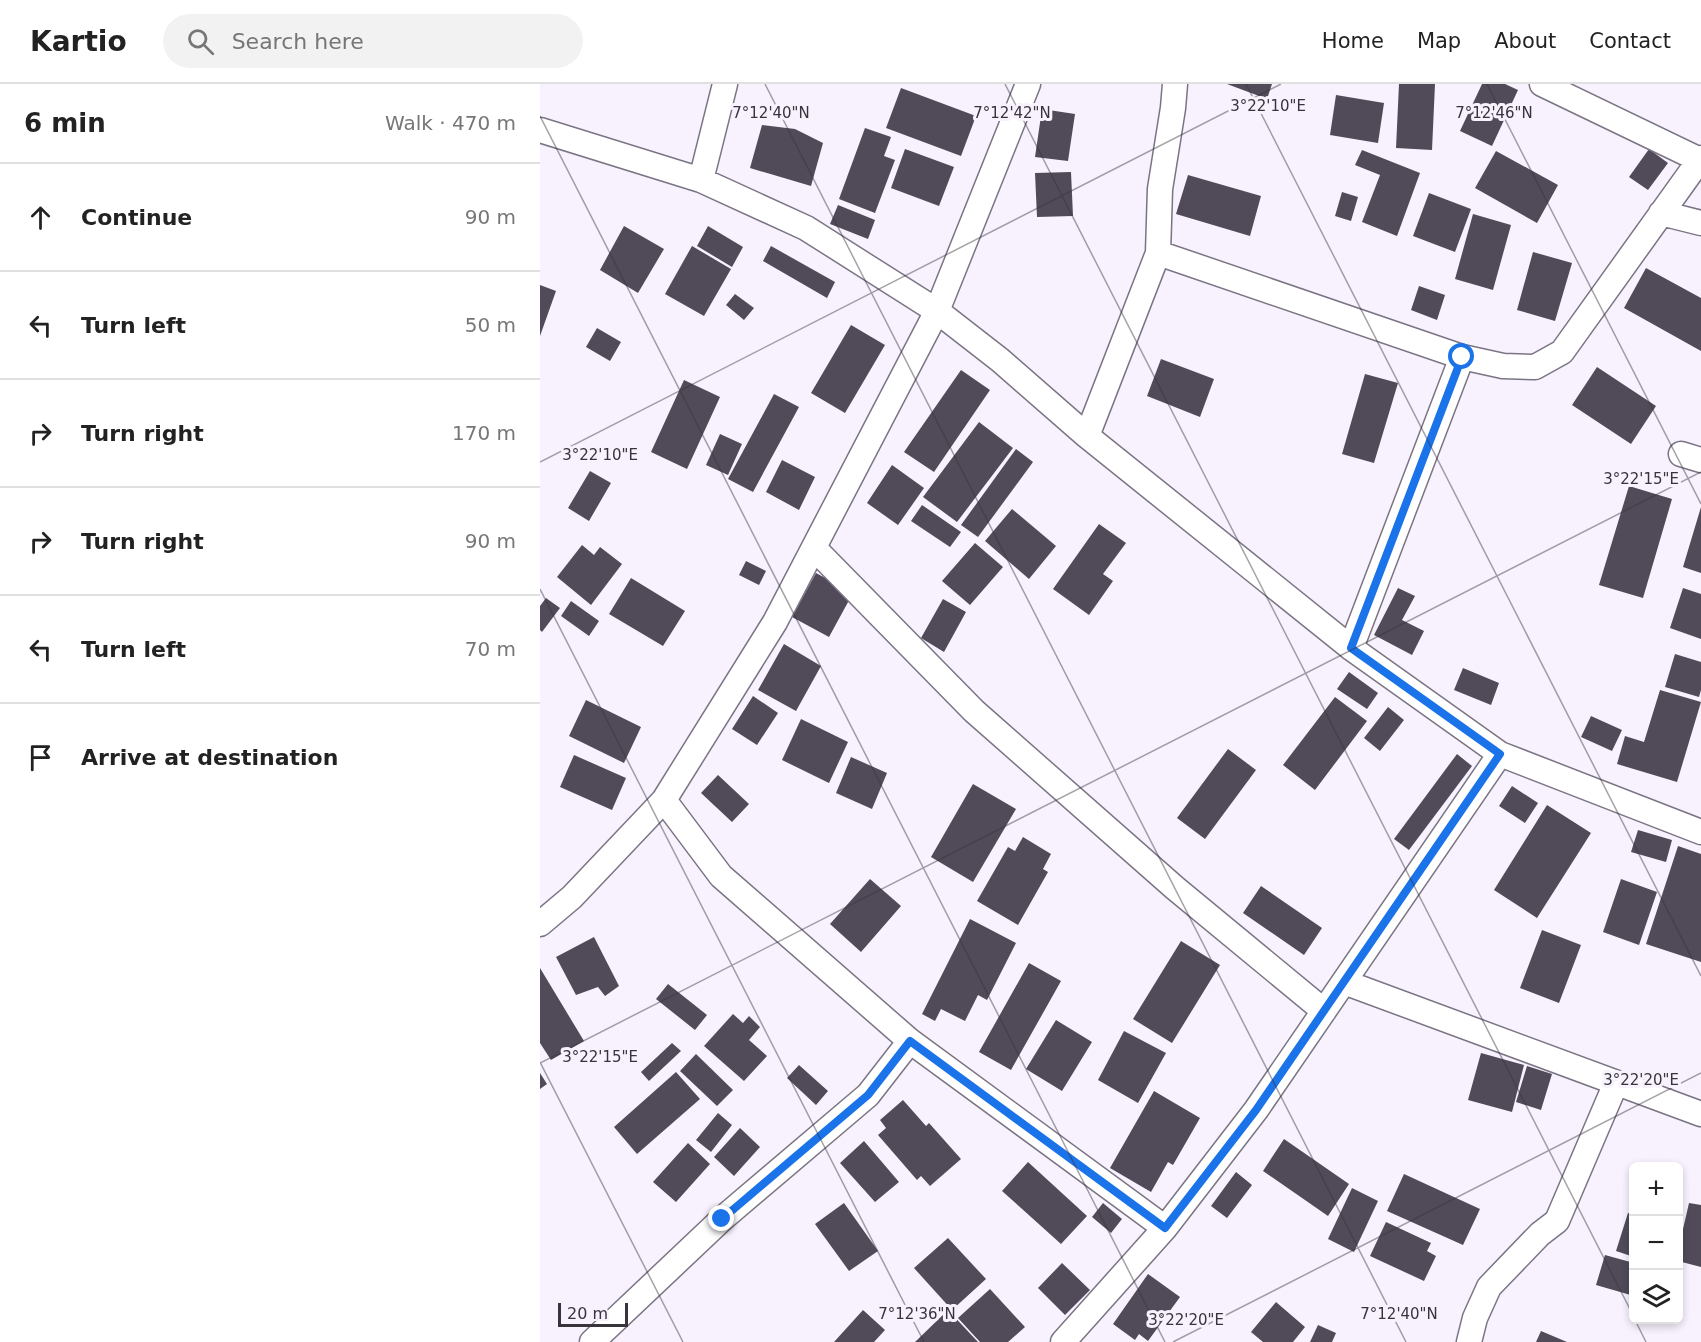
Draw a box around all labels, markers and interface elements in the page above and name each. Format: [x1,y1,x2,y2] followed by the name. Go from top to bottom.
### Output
[163,14,583,68] search box
[30,25,127,58] text: Kartio
[184,25,217,58] icon: search
[232,29,364,54] text: Search here
[1322,29,1384,53] text: Home
[1417,29,1461,53] text: Map
[1494,29,1556,53] text: About
[1589,29,1671,53] text: Contact
[1230,97,1306,115] text: 3°22'10"E
[732,104,810,122] text: 7°12'40"N
[973,104,1051,122] text: 7°12'42"N
[1455,104,1533,122] text: 7°12'46"N
[24,108,106,138] text: 6 min
[385,111,516,135] text: Walk · 470 m
[24,201,57,234] icon: ahead
[81,205,192,230] text: Continue
[465,205,516,229] text: 90 m
[24,309,57,342] icon: left
[81,313,186,338] text: Turn left
[465,313,516,337] text: 50 m
[1448,343,1474,369] route start
[24,417,57,450] icon: right
[81,421,204,446] text: Turn right
[452,421,516,445] text: 170 m
[562,446,638,464] text: 3°22'10"E
[1603,470,1679,488] text: 3°22'15"E
[24,525,57,558] icon: right
[81,529,204,554] text: Turn right
[465,529,516,553] text: 90 m
[24,633,57,666] icon: left
[81,637,186,662] text: Turn left
[465,637,516,661] text: 70 m
[24,741,57,774] icon: arrive
[81,745,338,770] text: Arrive at destination
[562,1048,638,1066] text: 3°22'15"E
[1603,1071,1679,1089] text: 3°22'20"E
[1629,1162,1683,1324] map controls
[1629,1162,1683,1216] button: +
[708,1205,734,1231] route end
[1629,1216,1683,1270] button: −
[1629,1270,1683,1324] button: layers
[558,1300,628,1328] scale bar
[567,1304,608,1323] text: 20 m
[878,1305,956,1323] text: 7°12'36"N
[1360,1305,1438,1323] text: 7°12'40"N
[1148,1311,1224,1329] text: 3°22'20"E

